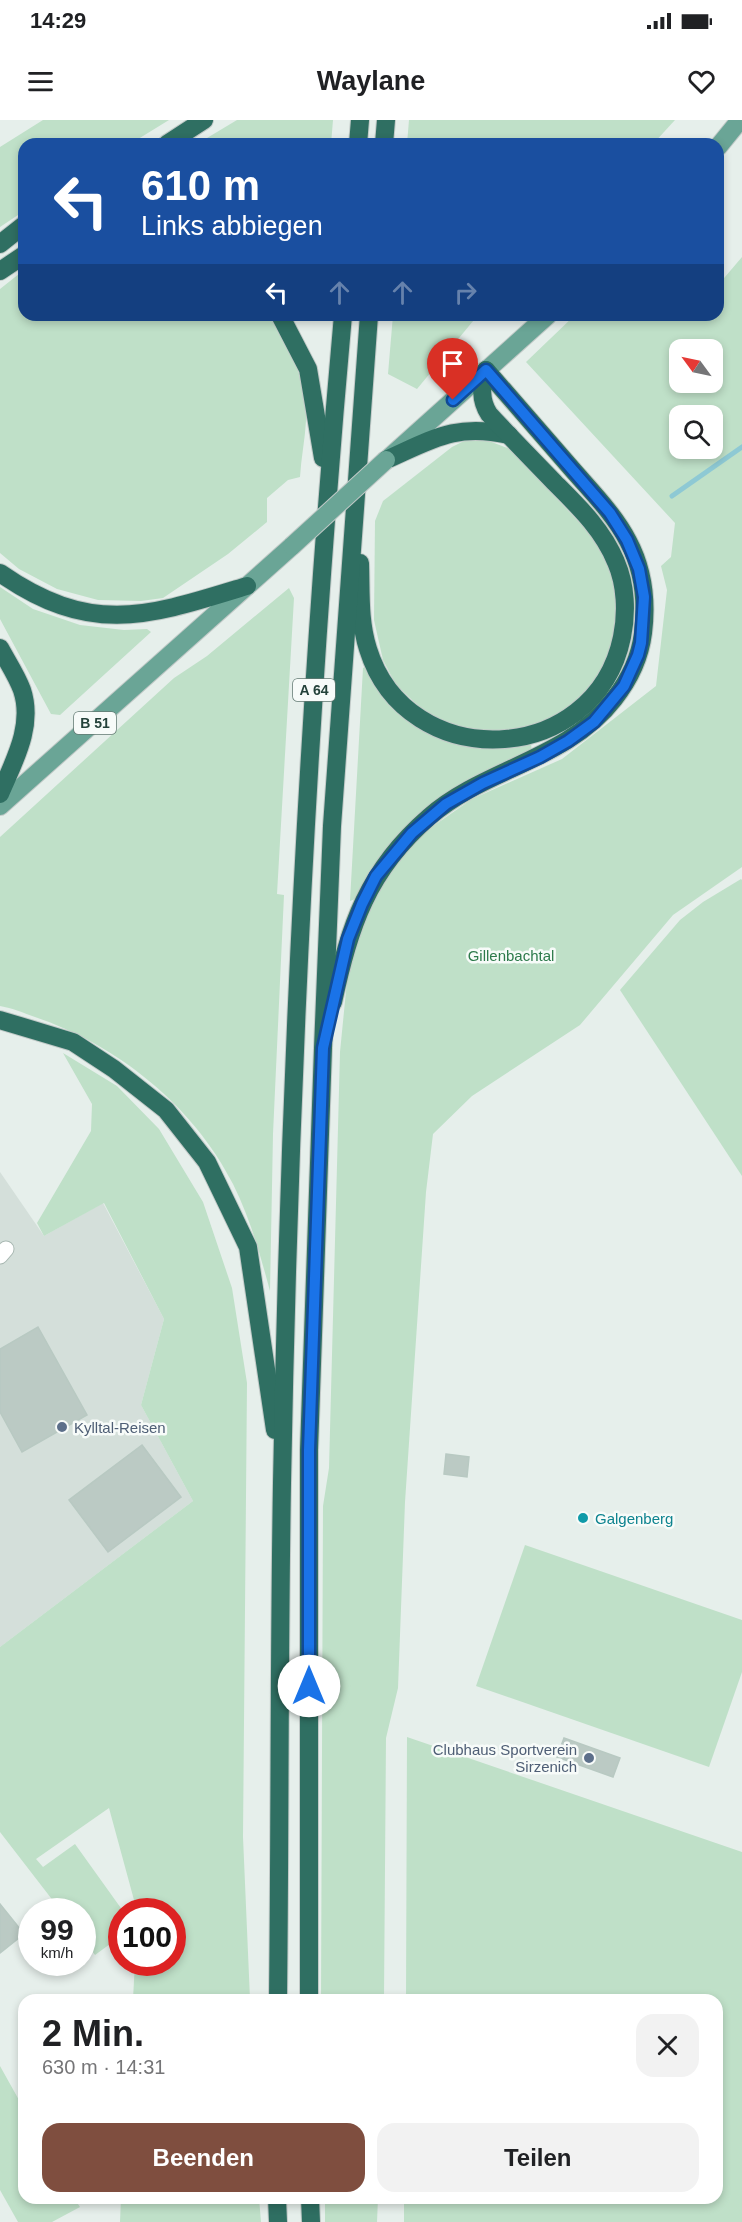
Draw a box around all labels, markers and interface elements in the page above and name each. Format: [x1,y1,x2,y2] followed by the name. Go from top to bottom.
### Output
[30,8,86,33] text: 14:29
[24,65,57,98] icon: menu
[685,65,718,98] icon: heart
[317,66,425,96] text: Waylane
[42,162,120,240] icon: left
[141,162,260,209] text: 610 m
[141,211,323,241] text: Links abbiegen
[260,276,293,309] icon: left
[323,276,356,309] icon: ahead
[386,276,419,309] icon: ahead
[449,276,482,309] icon: right
[427,338,478,400] pin
[669,339,723,393] north arrow
[669,339,723,459] map controls
[436,347,469,380] icon: arrive
[669,405,723,459] button: search
[293,679,335,701] road number: A 64
[74,712,116,734] road number: B 51
[468,947,554,964] park label: Gillenbachtal
[74,1419,166,1436] place label: Kylltal-Reisen
[55,1420,69,1434] marker: Kylltal-Reisen
[595,1510,673,1527] place label: Galgenberg
[576,1511,590,1525] marker: Galgenberg
[277,1654,341,1718] position arrow
[433,1741,577,1775] place label: Clubhaus Sportverein Sirzenich
[582,1751,596,1765] marker: Clubhaus Sportverein Sirzenich
[108,1898,186,1976] speed limit sign: 100
[40,1913,74,1946] text: 99
[41,1944,73,1961] text: km/h
[42,2013,144,2054] text: 2 Min.
[636,2014,699,2077] button: close
[42,2056,165,2078] text: 630 m · 14:31
[42,2123,365,2192] button: Beenden
[377,2123,699,2192] button: Teilen

